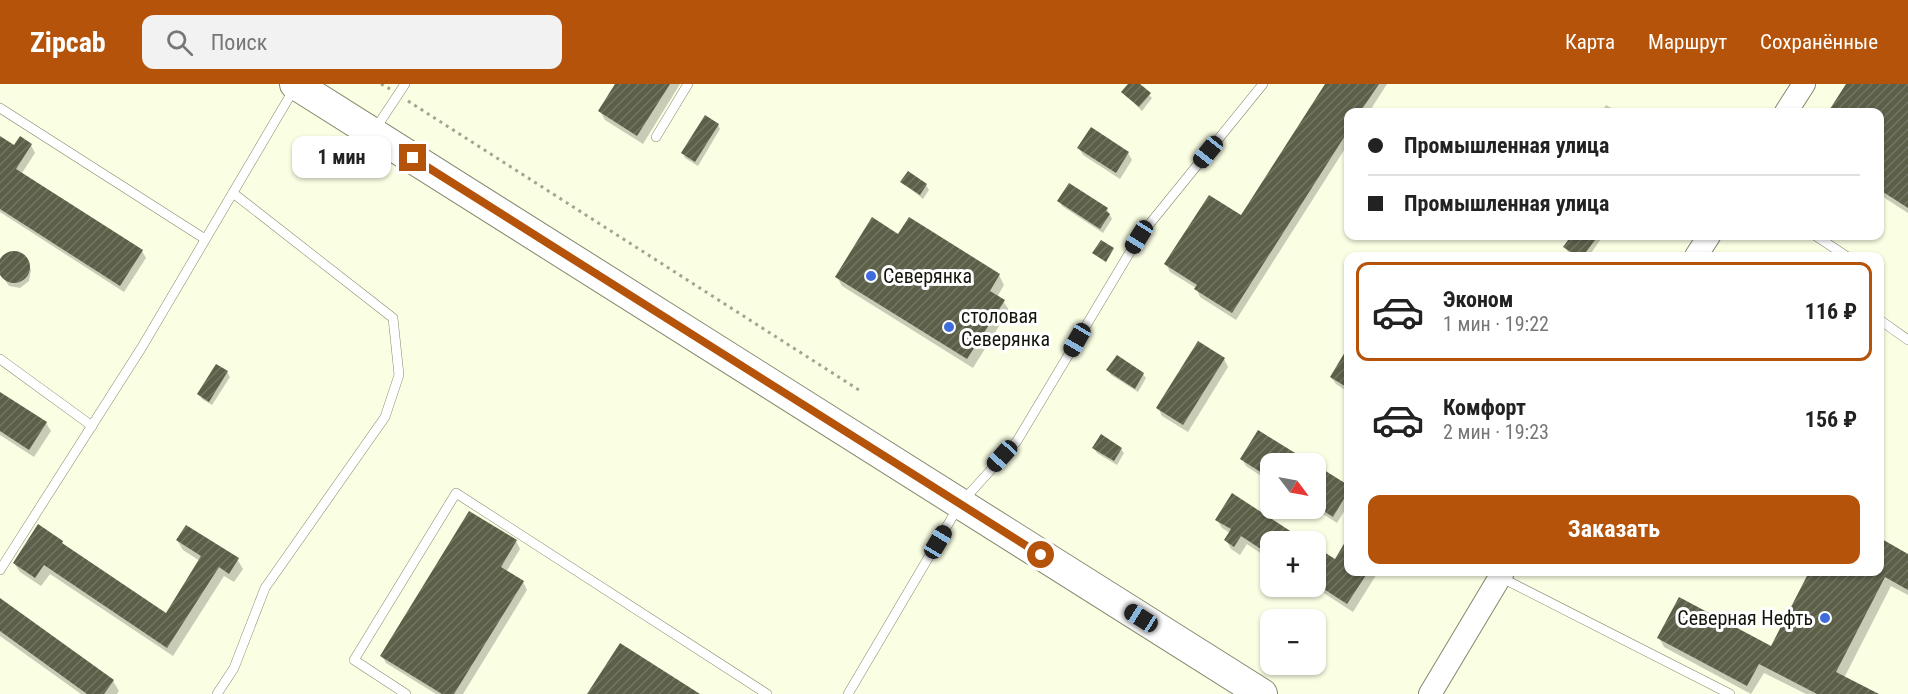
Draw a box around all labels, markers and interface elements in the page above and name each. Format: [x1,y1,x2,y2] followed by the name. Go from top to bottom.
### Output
[142,15,562,69] search box
[30,26,106,59] text: Zipcab
[163,26,196,59] icon: search
[211,30,267,55] text: Поиск
[1565,30,1615,54] text: Карта
[1648,30,1727,54] text: Маршрут
[1760,30,1878,54] text: Сохранённые
[1190,132,1226,172] car
[1404,133,1609,158] text: Промышленная улица
[293,137,392,179] callout: 1 мин
[399,144,426,171] route end
[318,145,365,169] text: 1 мин
[1404,191,1609,216] text: Промышленная улица
[1122,217,1156,257] car
[883,264,972,288] place label: Северянка
[864,269,878,283] marker: Северянка
[1371,285,1425,339] icon: car
[1443,287,1513,312] text: Эконом
[1805,299,1857,324] text: 116 ₽
[961,304,1050,351] place label: столовая Северянка
[1443,312,1549,336] text: 1 мин · 19:22
[942,320,956,334] marker: столовая Северянка
[1060,320,1094,360] car
[1371,393,1425,447] icon: car
[1443,395,1526,420] text: Комфорт
[1805,407,1857,432] text: 156 ₽
[1443,420,1549,444] text: 2 мин · 19:23
[983,437,1021,475] car
[1260,453,1326,519] north arrow
[1260,453,1326,675] map controls
[1368,495,1860,564] button: Заказать
[921,522,955,562] car
[1260,531,1326,597] button: +
[1027,541,1054,568] route start
[1121,601,1161,635] car
[1677,606,1813,630] place label: Северная Нефть
[1260,609,1326,675] button: −
[1818,611,1832,625] marker: Северная Нефть

